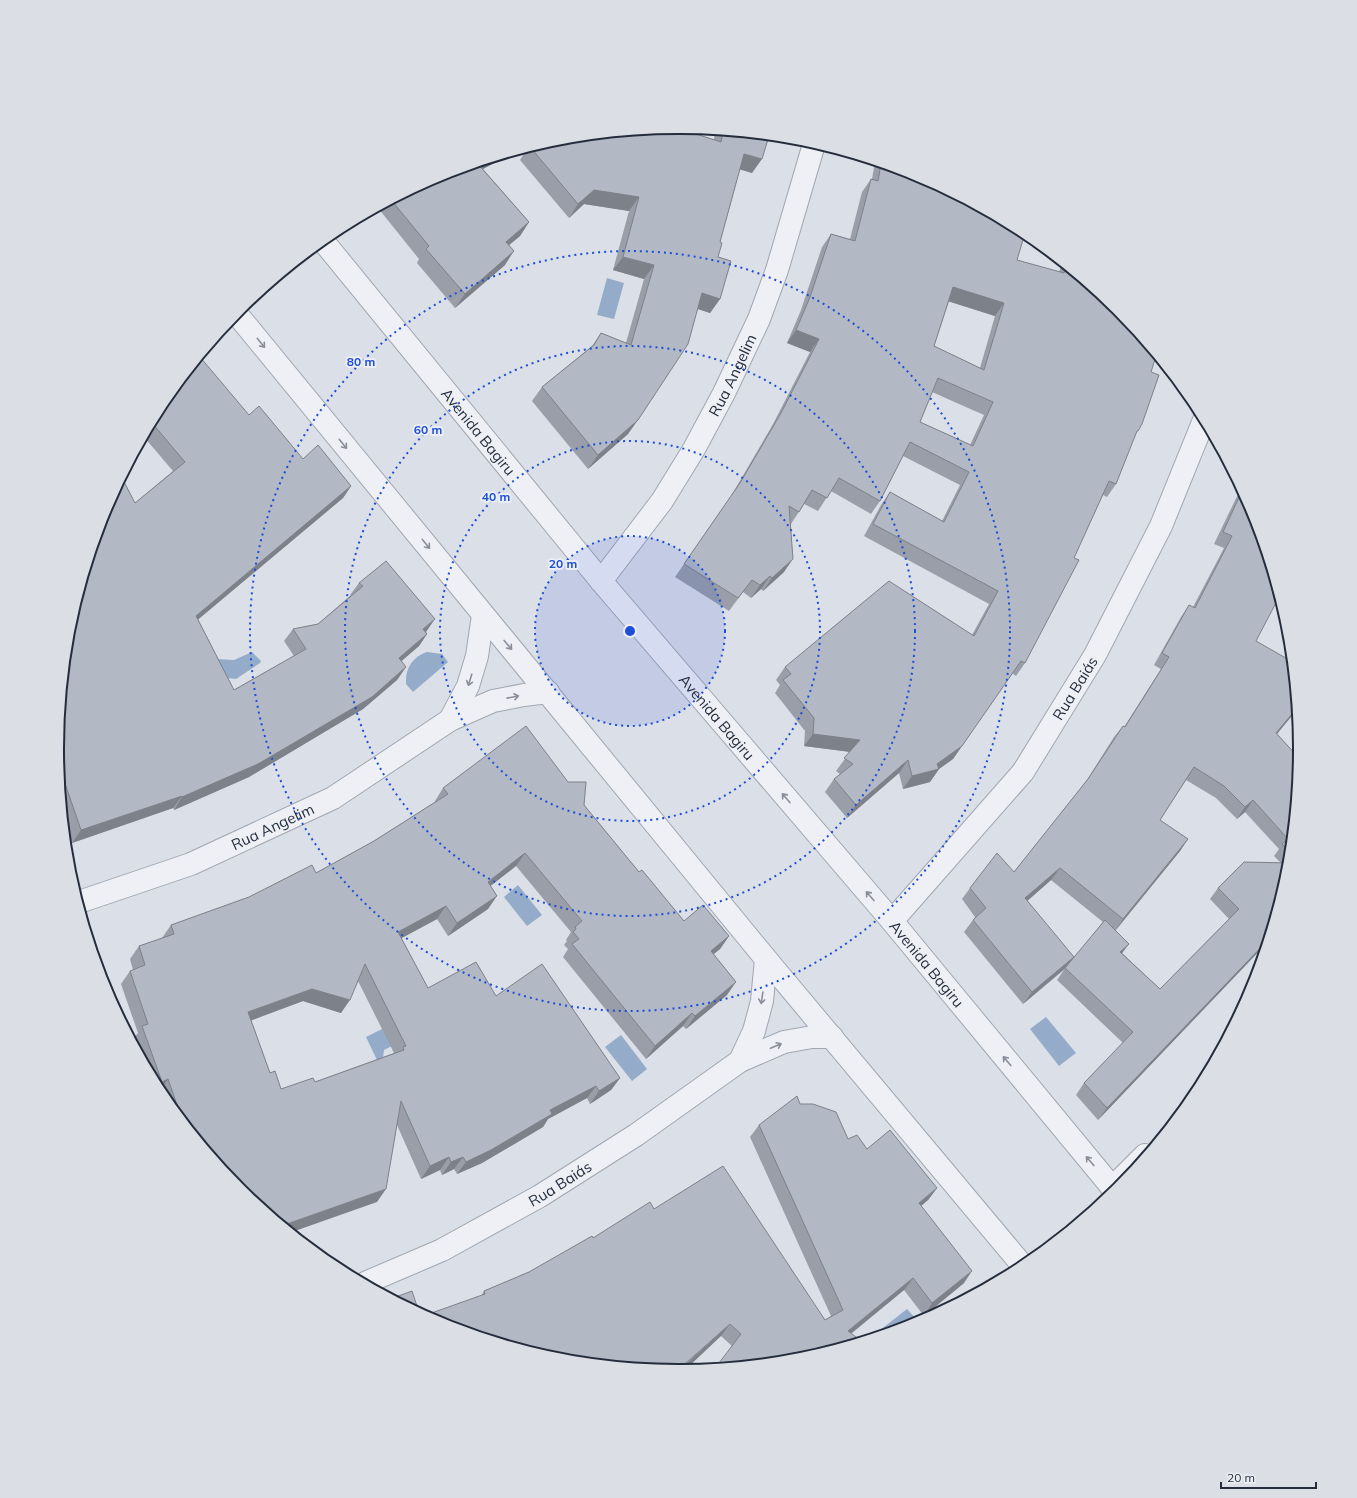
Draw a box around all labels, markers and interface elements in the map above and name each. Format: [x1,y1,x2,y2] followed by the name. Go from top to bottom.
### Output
[704,331,760,419] street label: Rua Angelim
[256,338,265,348] one-way arrow
[347,354,375,369] text: 80 m
[438,384,520,479] street label: Avenida Bagiru
[414,422,442,437] text: 60 m
[339,438,348,449] one-way arrow
[482,489,510,504] text: 40 m
[421,539,430,550] one-way arrow
[549,556,577,571] text: 20 m
[623,624,637,638] centre of rings
[504,639,513,650] one-way arrow
[1048,653,1101,723] street label: Rua Baiás
[675,670,759,764] street label: Avenida Bagiru
[466,673,473,686] one-way arrow
[506,692,519,700] one-way arrow
[781,792,790,803] one-way arrow
[228,799,317,854] street label: Rua Angelim
[866,891,875,902] one-way arrow
[886,916,969,1011] street label: Avenida Bagiru
[758,991,766,1004] one-way arrow
[769,1042,781,1049] one-way arrow
[1003,1055,1012,1066] one-way arrow
[525,1156,595,1210] street label: Rua Baiás
[1086,1156,1095,1166] one-way arrow
[1221,1464,1316,1490] scale bar
[1227,1470,1255,1485] text: 20 m

